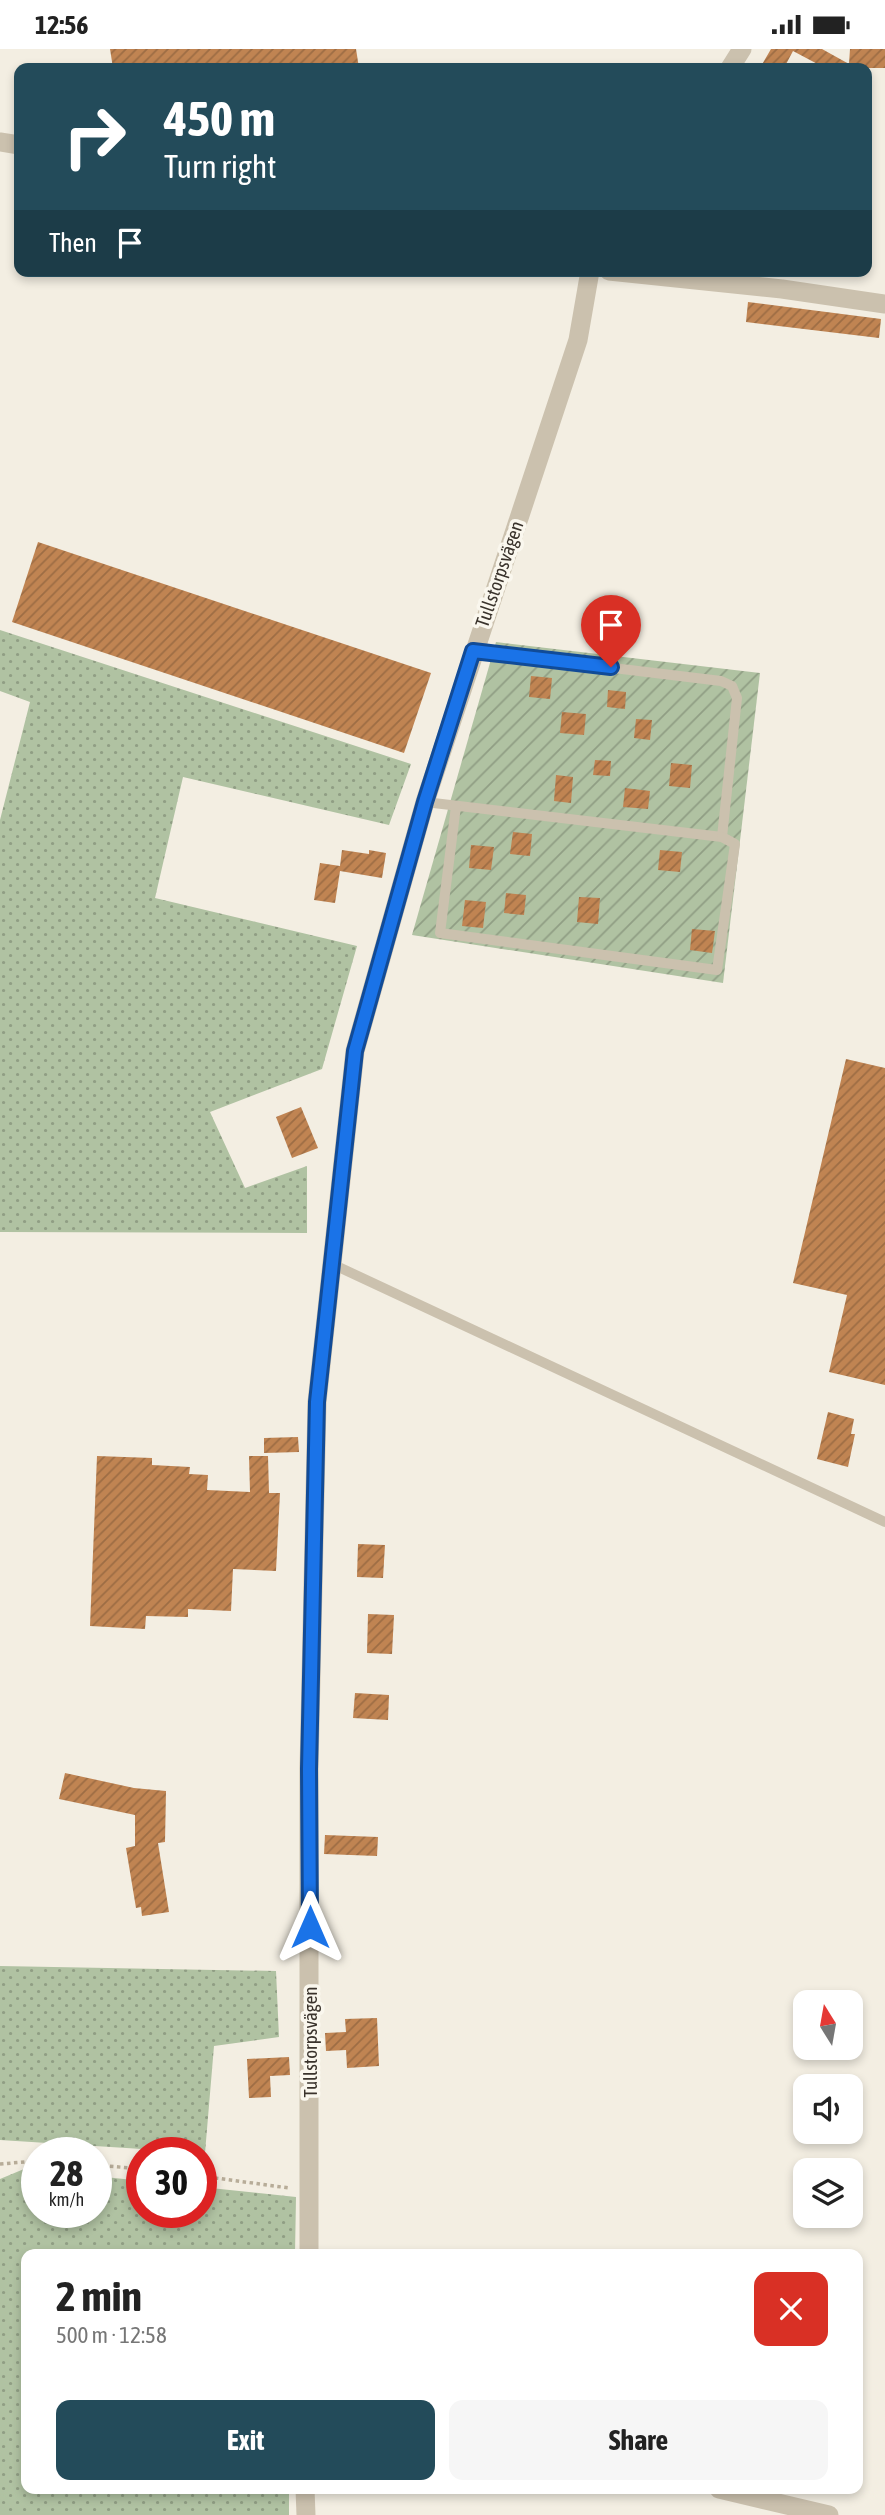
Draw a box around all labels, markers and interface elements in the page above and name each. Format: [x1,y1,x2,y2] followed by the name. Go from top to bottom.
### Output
[35,10,89,40] text: 12:56
[164,90,275,146] text: 450 m
[49,91,140,182] icon: right
[164,148,277,185] text: Turn right
[111,224,149,262] icon: arrive
[49,228,97,258] text: Then
[471,518,527,630] street label: Tullstorpsvägen
[581,595,641,667] pin
[592,606,630,644] icon: arrive
[273,1890,347,1964] position arrow
[299,1987,321,2097] street label: Tullstorpsvägen
[793,1990,863,2060] north arrow
[793,1990,863,2228] map controls
[793,2074,863,2144] button: sound
[126,2137,217,2228] speed limit sign: 30
[50,2153,83,2193] text: 28
[793,2158,863,2228] button: layers
[49,2189,84,2210] text: km/h
[56,2272,142,2320] text: 2 min
[754,2272,828,2346] button: close
[56,2322,167,2348] text: 500 m · 12:58
[56,2400,435,2480] button: Exit
[449,2400,828,2480] button: Share

